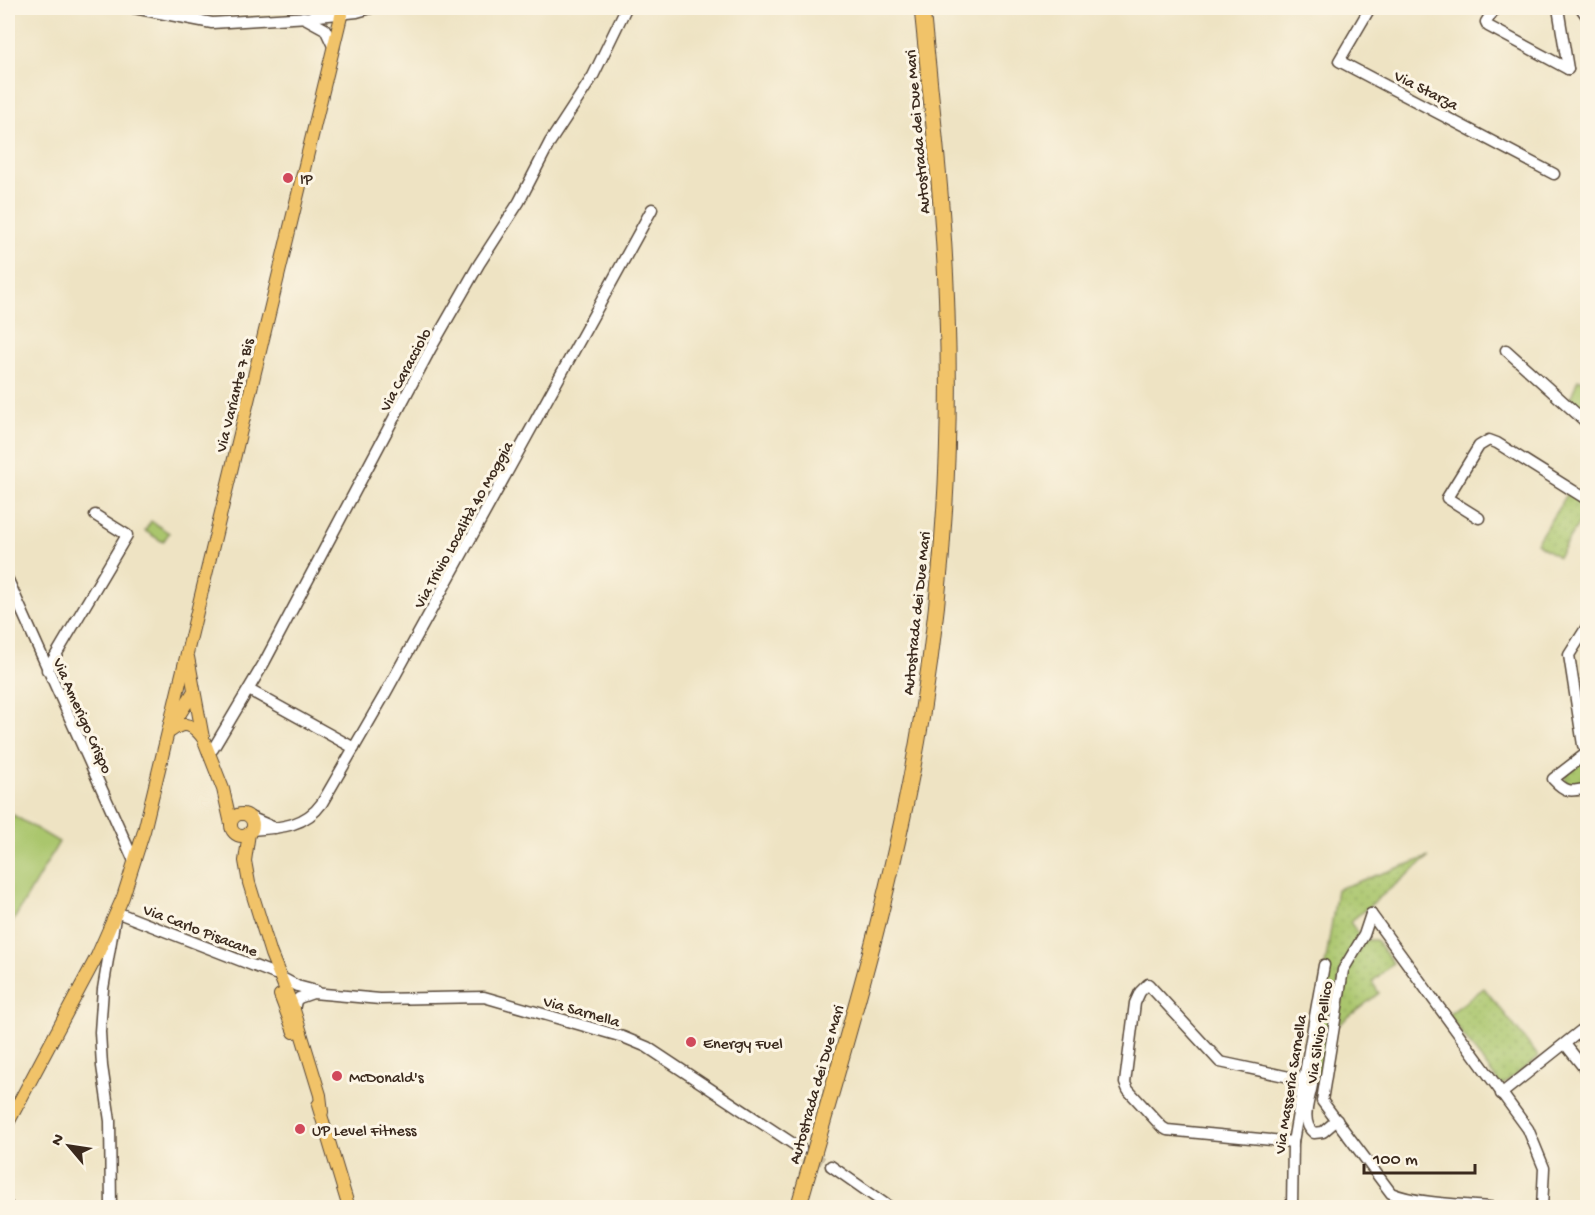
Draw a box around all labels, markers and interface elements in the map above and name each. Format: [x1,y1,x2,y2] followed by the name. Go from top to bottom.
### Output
[903,49,936,215] street label: Autostrada dei Due Mari
[1389,67,1462,117] street label: Via Starza
[281,171,295,185] marker: IP
[300,172,313,191] place label: IP
[377,326,437,416] street label: Via Caracciolo
[213,336,260,456] street label: Via Variante 7 Bis
[411,438,519,613] street label: Via Trivio Località 40 Moggia
[900,530,937,696] street label: Autostrada dei Due Mari
[46,655,115,777] street label: Via Amerigo Crispo
[139,901,260,963] street label: Via Carlo Pisacane
[1304,980,1339,1086] street label: Via Silvio Pellico
[540,993,623,1034] street label: Via Sarnella
[787,1003,850,1167] street label: Autostrada dei Due Mari
[1272,1013,1313,1156] street label: Via Masseria Sarnella
[684,1035,698,1049] marker: Energy Fuel
[703,1036,783,1055] place label: Energy Fuel
[330,1069,344,1083] marker: McDonald's
[349,1070,425,1089] place label: McDonald's
[39,1116,99,1176] north arrow
[293,1122,307,1136] marker: UP Level Fitness
[312,1123,418,1142] place label: UP Level Fitness
[48,1131,70,1150] text: N
[1364,1137,1475,1175] scale bar
[1372,1150,1418,1171] text: 100 m

